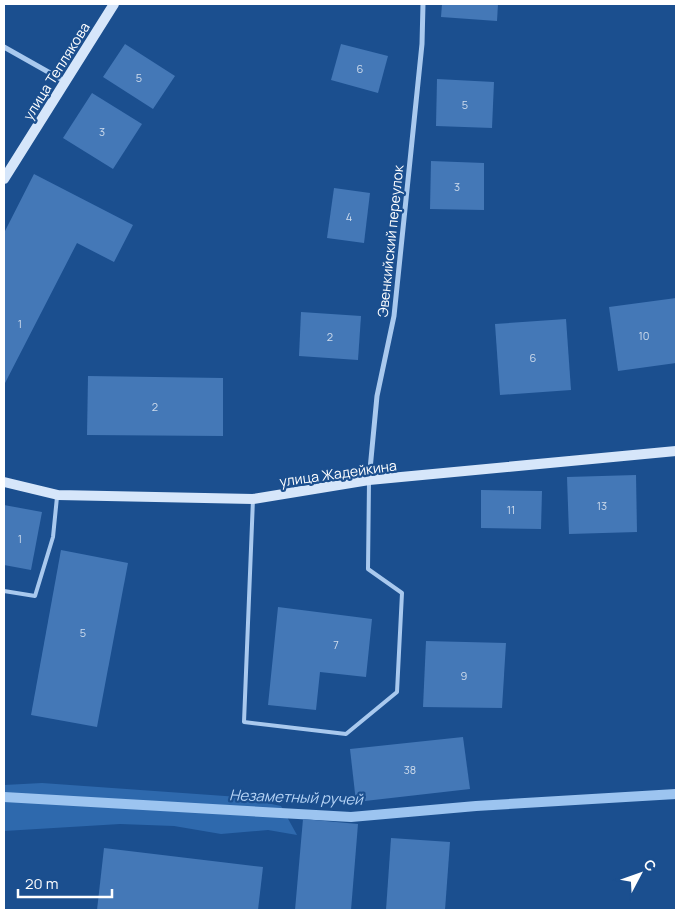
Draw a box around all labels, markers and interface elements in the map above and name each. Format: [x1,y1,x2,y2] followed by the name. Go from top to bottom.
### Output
[18,18,94,124] street label: улица Теплякова
[357,61,364,76] house number: 6
[136,70,142,85] house number: 5
[462,97,468,112] house number: 5
[99,124,105,139] house number: 3
[373,163,408,318] street label: Эвенкийский переулок
[454,179,460,194] house number: 3
[346,209,352,224] house number: 4
[18,316,22,331] house number: 1
[638,328,650,343] house number: 10
[327,329,333,344] house number: 2
[530,350,537,365] house number: 6
[152,399,158,414] house number: 2
[278,455,398,491] street label: улица Жадейкина
[597,498,607,513] house number: 13
[507,502,515,517] house number: 11
[18,531,22,546] house number: 1
[80,625,86,640] house number: 5
[333,637,339,652] house number: 7
[461,668,468,683] house number: 9
[404,762,416,777] house number: 38
[229,784,365,810] water label: Незаметный ручей
[615,849,665,899] north arrow
[640,855,661,875] text: С
[18,866,111,898] scale bar
[25,873,58,894] text: 20 m

